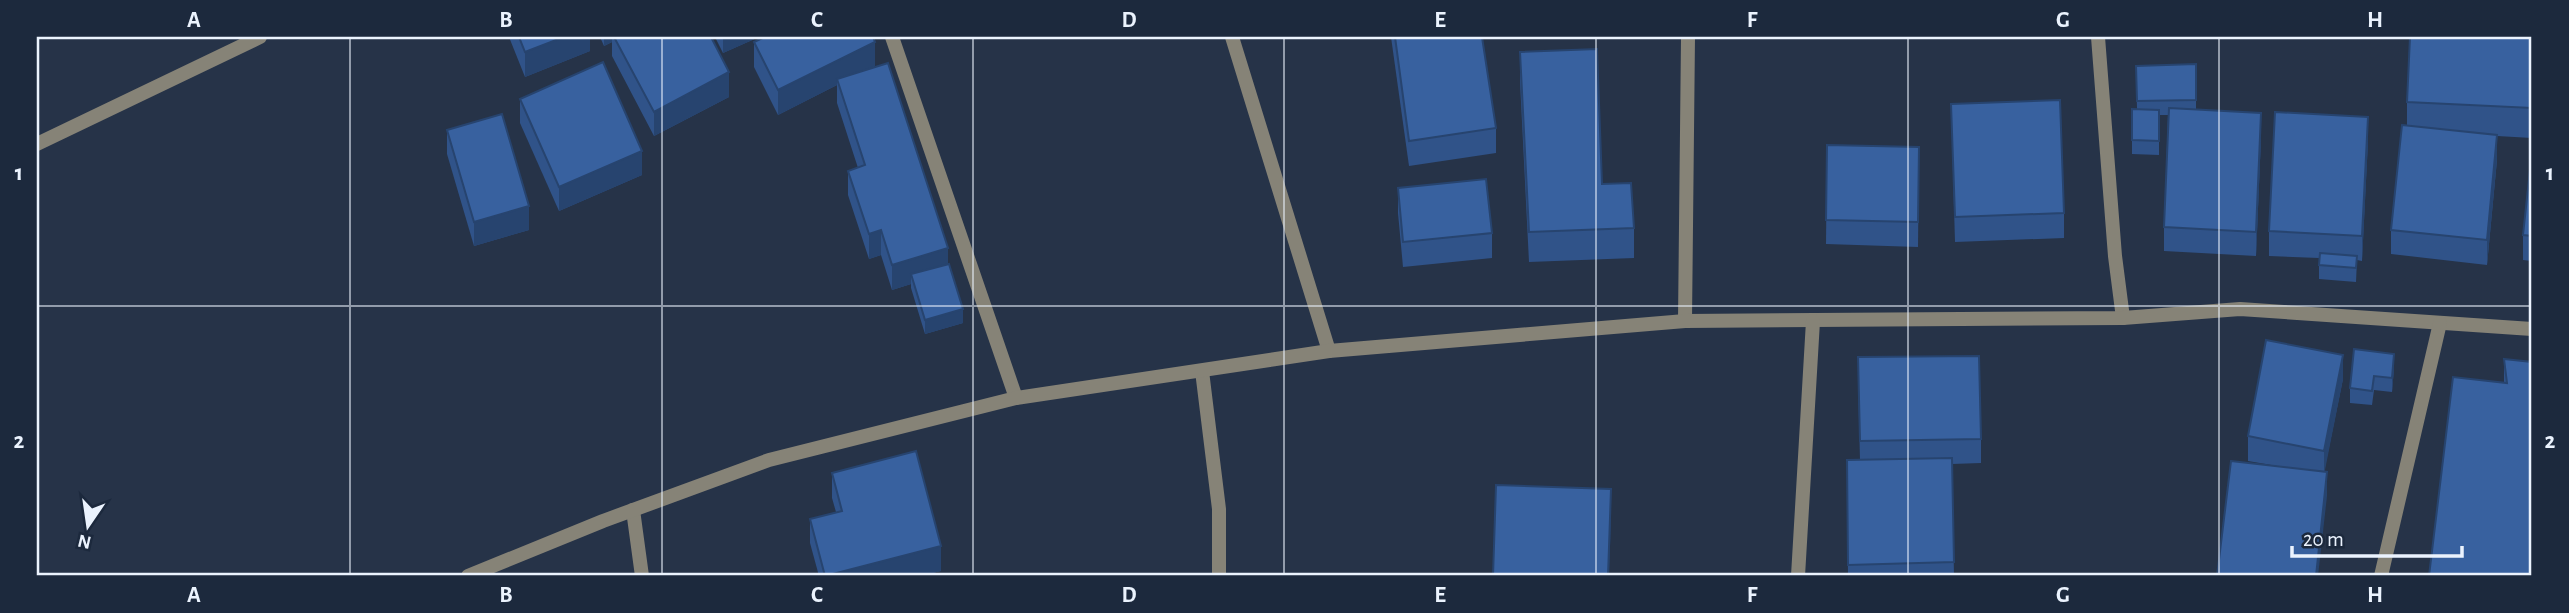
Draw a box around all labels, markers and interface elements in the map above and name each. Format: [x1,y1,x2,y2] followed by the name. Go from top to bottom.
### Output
[187,9,201,32] text: A
[499,9,513,32] text: B
[811,9,823,32] text: C
[1121,9,1137,32] text: D
[1434,9,1446,32] text: E
[1747,9,1758,32] text: F
[2056,9,2070,32] text: G
[2367,9,2383,32] text: H
[15,162,23,185] text: 1
[2546,162,2554,185] text: 1
[14,430,25,453] text: 2
[2545,430,2556,453] text: 2
[52,490,122,560] north arrow
[2292,515,2462,559] scale bar
[2303,529,2344,550] text: 20 m
[76,530,93,552] text: N
[187,584,201,607] text: A
[499,584,513,607] text: B
[811,584,823,607] text: C
[1121,584,1137,607] text: D
[1434,584,1446,607] text: E
[1747,584,1758,607] text: F
[2056,584,2070,607] text: G
[2367,584,2383,607] text: H

